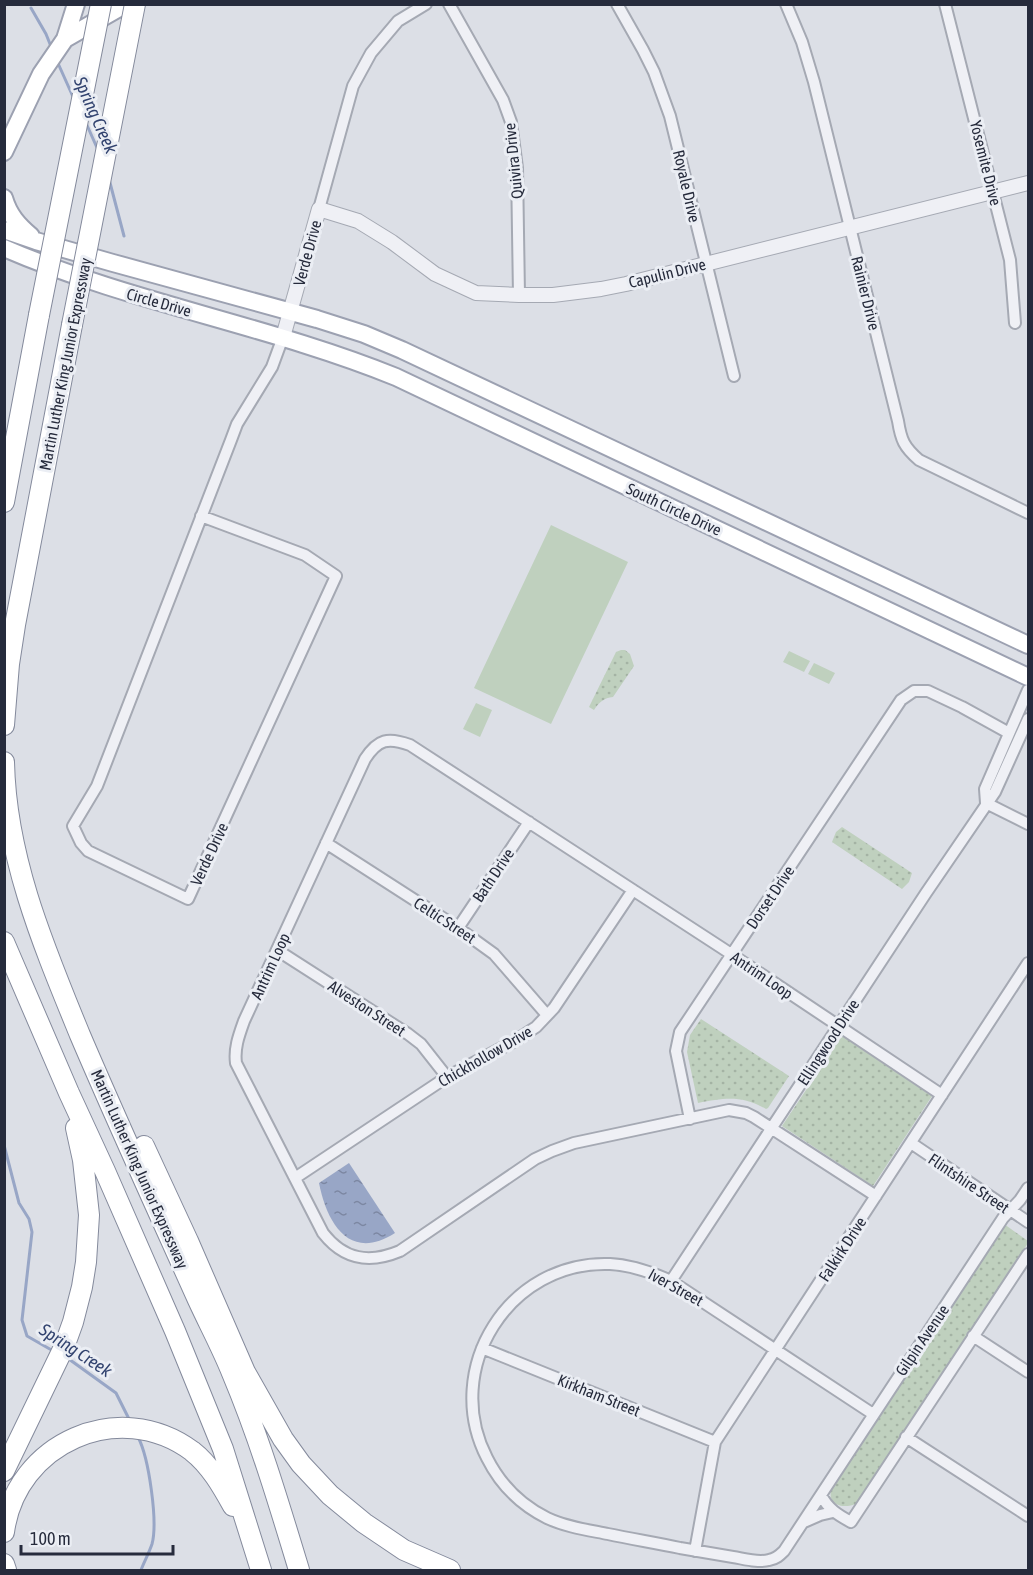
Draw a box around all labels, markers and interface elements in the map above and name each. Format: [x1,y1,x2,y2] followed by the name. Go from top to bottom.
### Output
[69,72,123,158] water label: Spring Creek
[967,119,1005,207] street label: Yosemite Drive
[500,122,526,200] street label: Quivira Drive
[669,148,704,224] street label: Royale Drive
[290,218,324,288] street label: Verde Drive
[848,254,884,332] street label: Rainier Drive
[627,255,708,292] street label: Capulin Drive
[36,256,96,472] street label: Martin Luther King Junior Expressway
[125,284,193,320] street label: Circle Drive
[624,479,724,539] street label: South Circle Drive
[187,820,231,888] street label: Verde Drive
[469,845,517,905] street label: Bath Drive
[742,862,798,932] street label: Dorset Drive
[411,893,480,947] street label: Celtic Street
[247,930,294,1002] street label: Antrim Loop
[727,948,797,1003] street label: Antrim Loop
[325,976,409,1040] street label: Alveston Street
[794,996,863,1089] street label: Ellingwood Drive
[435,1022,535,1090] street label: Chickhollow Drive
[87,1067,192,1272] street label: Martin Luther King Junior Expressway
[925,1150,1013,1217] street label: Flintshire Street
[815,1213,869,1285] street label: Falkirk Drive
[645,1265,707,1310] street label: Iver Street
[892,1301,953,1380] street label: Gilpin Avenue
[35,1318,117,1382] water label: Spring Creek
[555,1370,643,1420] street label: Kirkham Street
[21,1518,172,1556] scale bar
[30,1528,71,1549] text: 100 m

